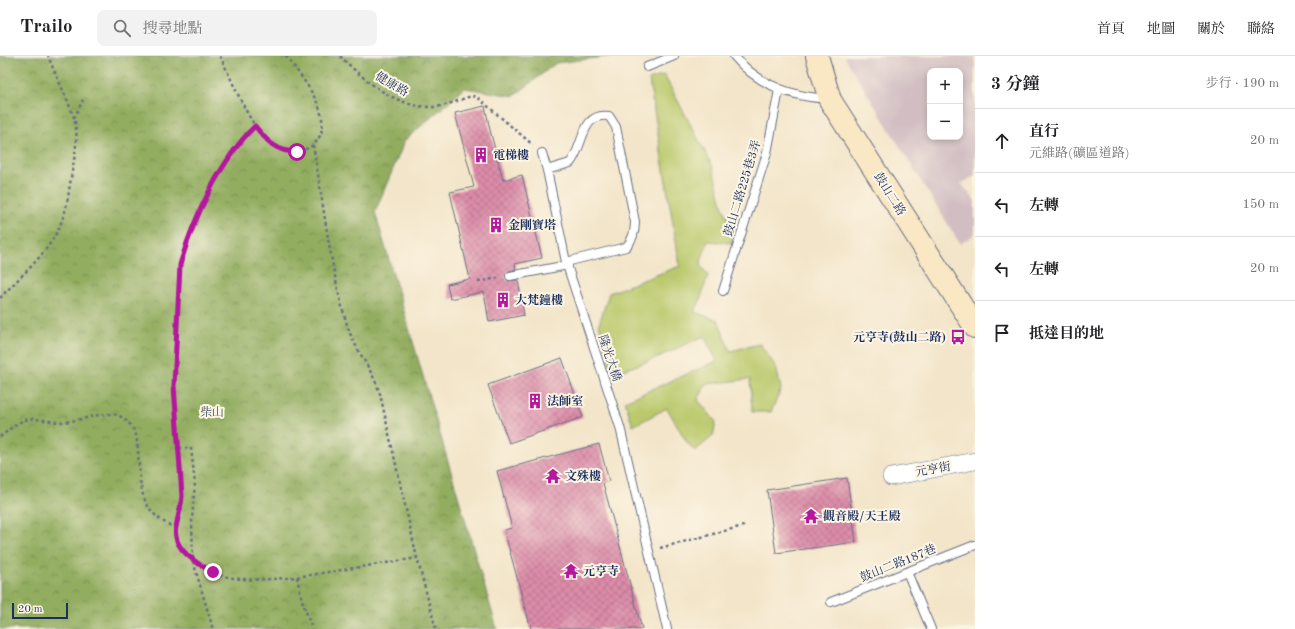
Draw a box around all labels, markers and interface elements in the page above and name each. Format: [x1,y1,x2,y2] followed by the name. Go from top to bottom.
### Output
[97,10,377,46] search box
[111,17,133,39] icon: search
[20,18,73,37] text: Trailo
[143,22,203,37] text: 搜尋地點
[1097,22,1125,36] text: 首頁
[1147,22,1175,36] text: 地圖
[1197,22,1225,36] text: 關於
[1247,22,1275,36] text: 聯絡
[927,68,963,140] map controls
[927,68,963,104] button: +
[373,69,411,99] street label: 健康路
[991,76,1040,93] text: 3 分鐘
[1205,77,1279,90] text: 步行 · 190 m
[927,104,963,140] button: −
[1029,125,1059,140] text: 直行
[991,130,1013,152] icon: ahead
[1250,134,1279,147] text: 20 m
[721,138,763,238] street label: 鼓山二路225巷3弄
[288,143,306,161] route start
[472,146,490,164] building icon: 電梯樓
[1029,147,1130,160] text: 元維路(礦區道路)
[493,148,529,162] place label: 電梯樓
[871,170,909,218] street label: 鼓山二路
[991,194,1013,216] icon: left
[1242,198,1279,211] text: 150 m
[1029,199,1059,214] text: 左轉
[487,216,505,234] building icon: 金剛寶塔
[508,218,557,232] place label: 金剛寶塔
[991,258,1013,280] icon: left
[1250,262,1279,275] text: 20 m
[1029,263,1059,278] text: 左轉
[494,291,512,309] building icon: 大梵鐘樓
[515,293,563,307] place label: 大梵鐘樓
[991,322,1013,344] icon: arrive
[1029,327,1104,342] text: 抵達目的地
[949,328,967,346] bus stop icon: 元亨寺(鼓山二路)
[853,330,946,344] place label: 元亨寺(鼓山二路)
[596,333,624,383] street label: 隆光大橋
[526,392,544,410] building icon: 法師室
[547,394,583,408] place label: 法師室
[200,405,224,419] park label: 柴山
[914,459,953,479] street label: 元亨街
[544,467,562,485] temple icon: 文殊樓
[565,469,601,483] place label: 文殊樓
[802,507,820,525] temple icon: 觀音殿/天王殿
[823,509,901,523] place label: 觀音殿/天王殿
[858,541,938,585] street label: 鼓山二路187巷
[562,562,580,580] temple icon: 元亨寺
[204,563,222,581] route end
[583,564,619,578] place label: 元亨寺
[12,601,68,620] scale bar
[18,604,43,615] text: 20 m

